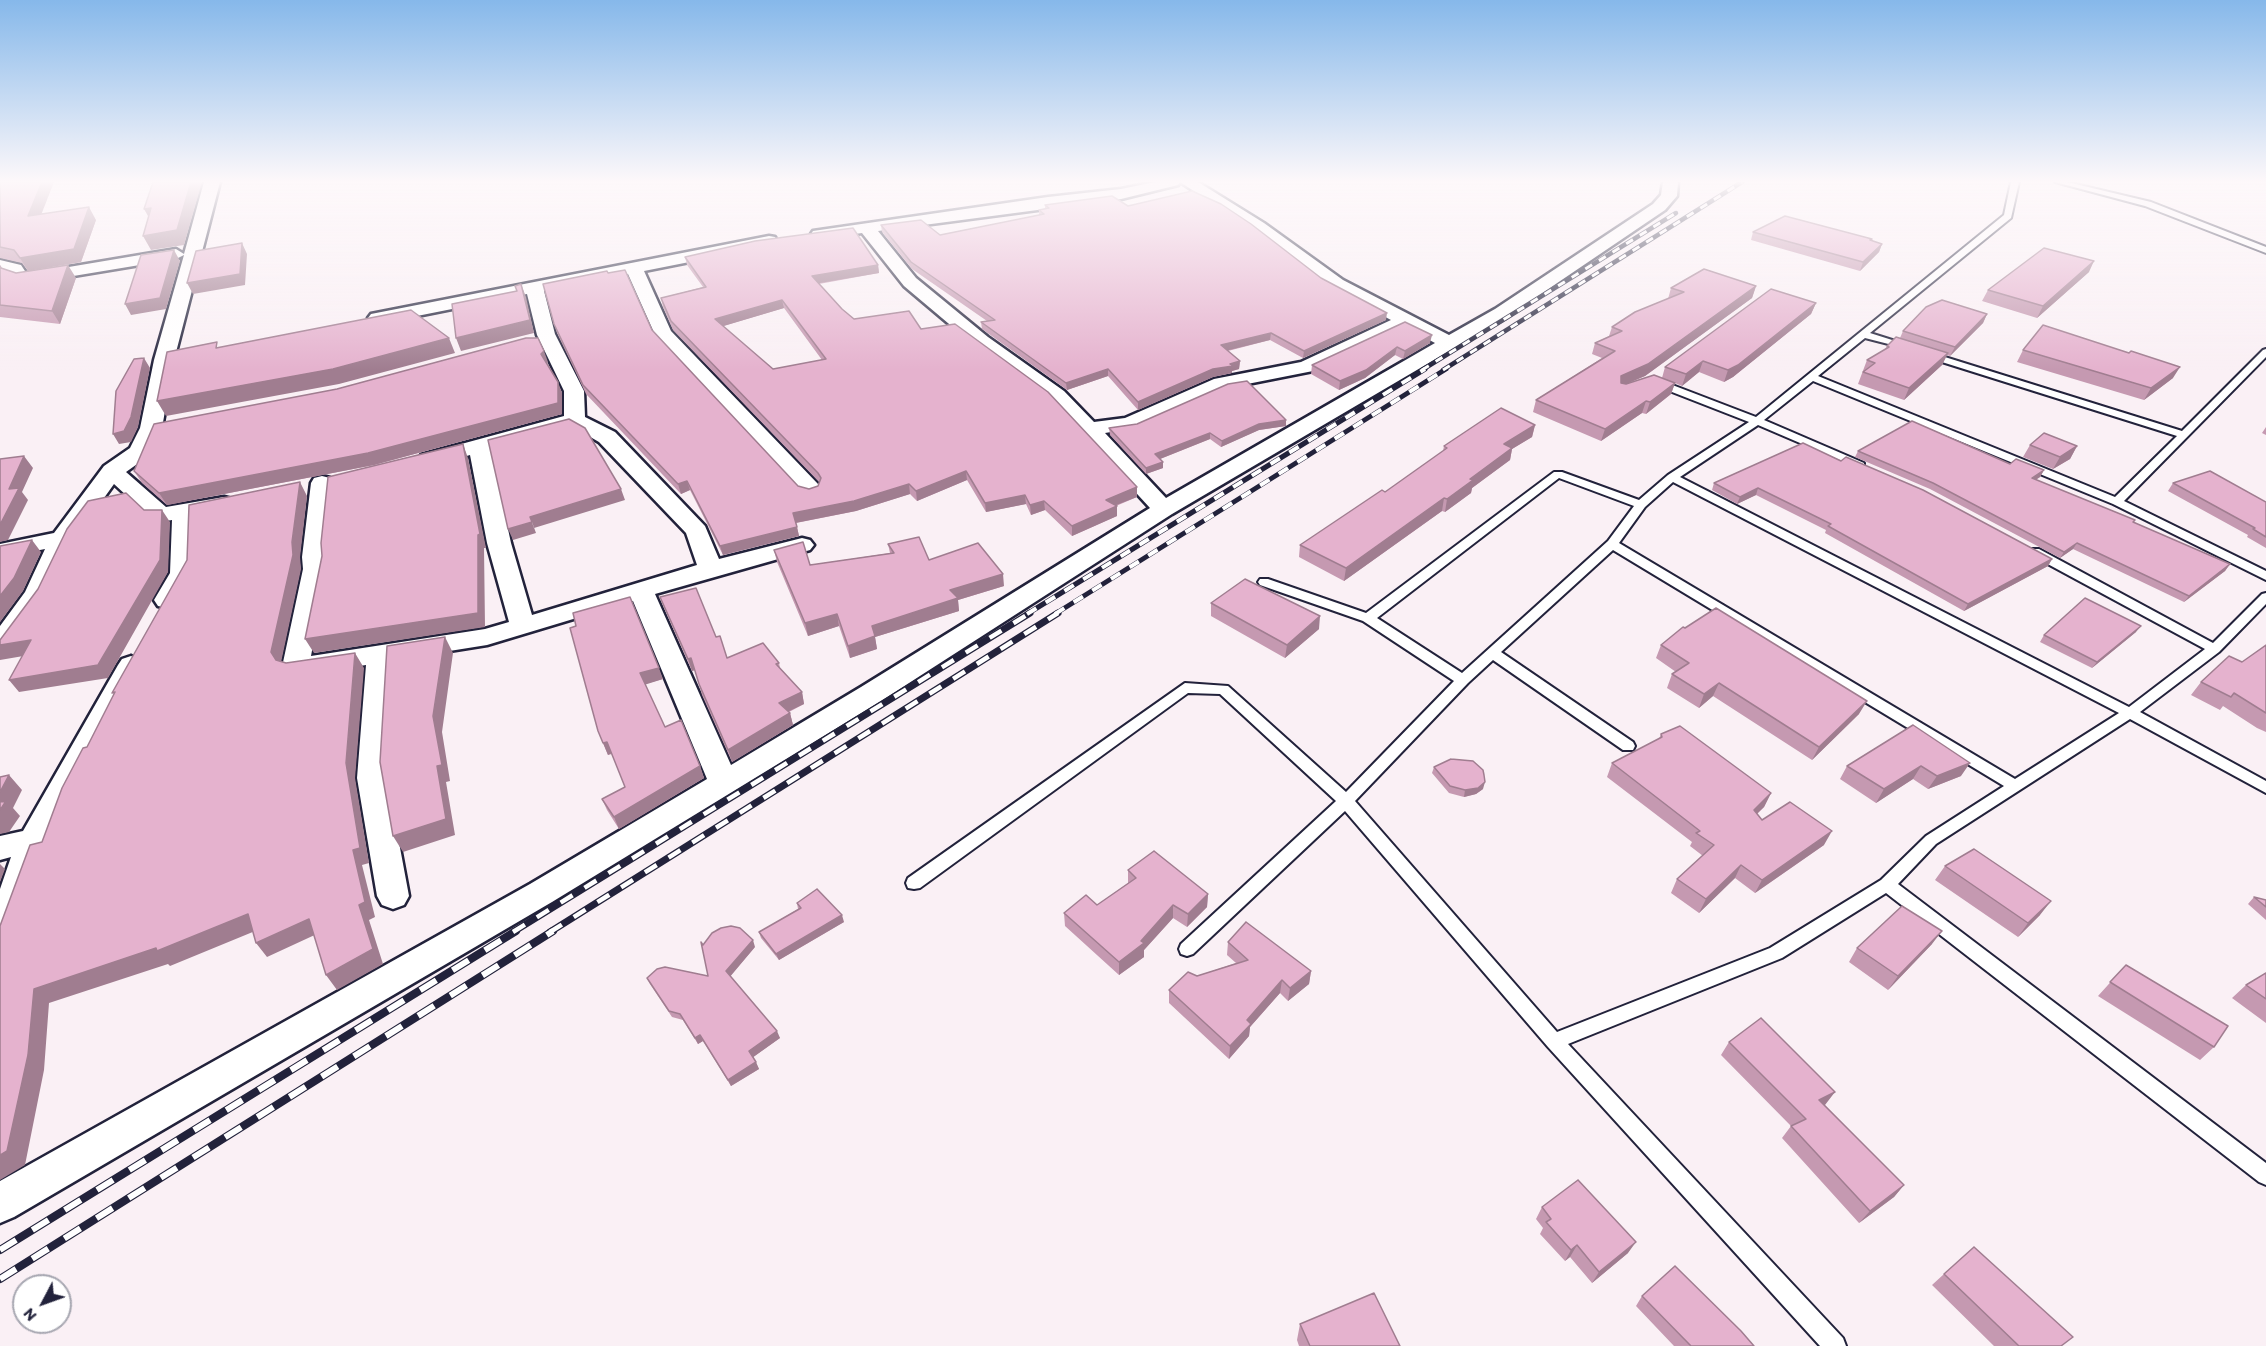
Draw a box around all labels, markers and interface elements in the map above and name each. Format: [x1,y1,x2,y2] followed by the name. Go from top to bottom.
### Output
[12,1274,72,1334] north arrow
[19,1305,40,1325] text: N

